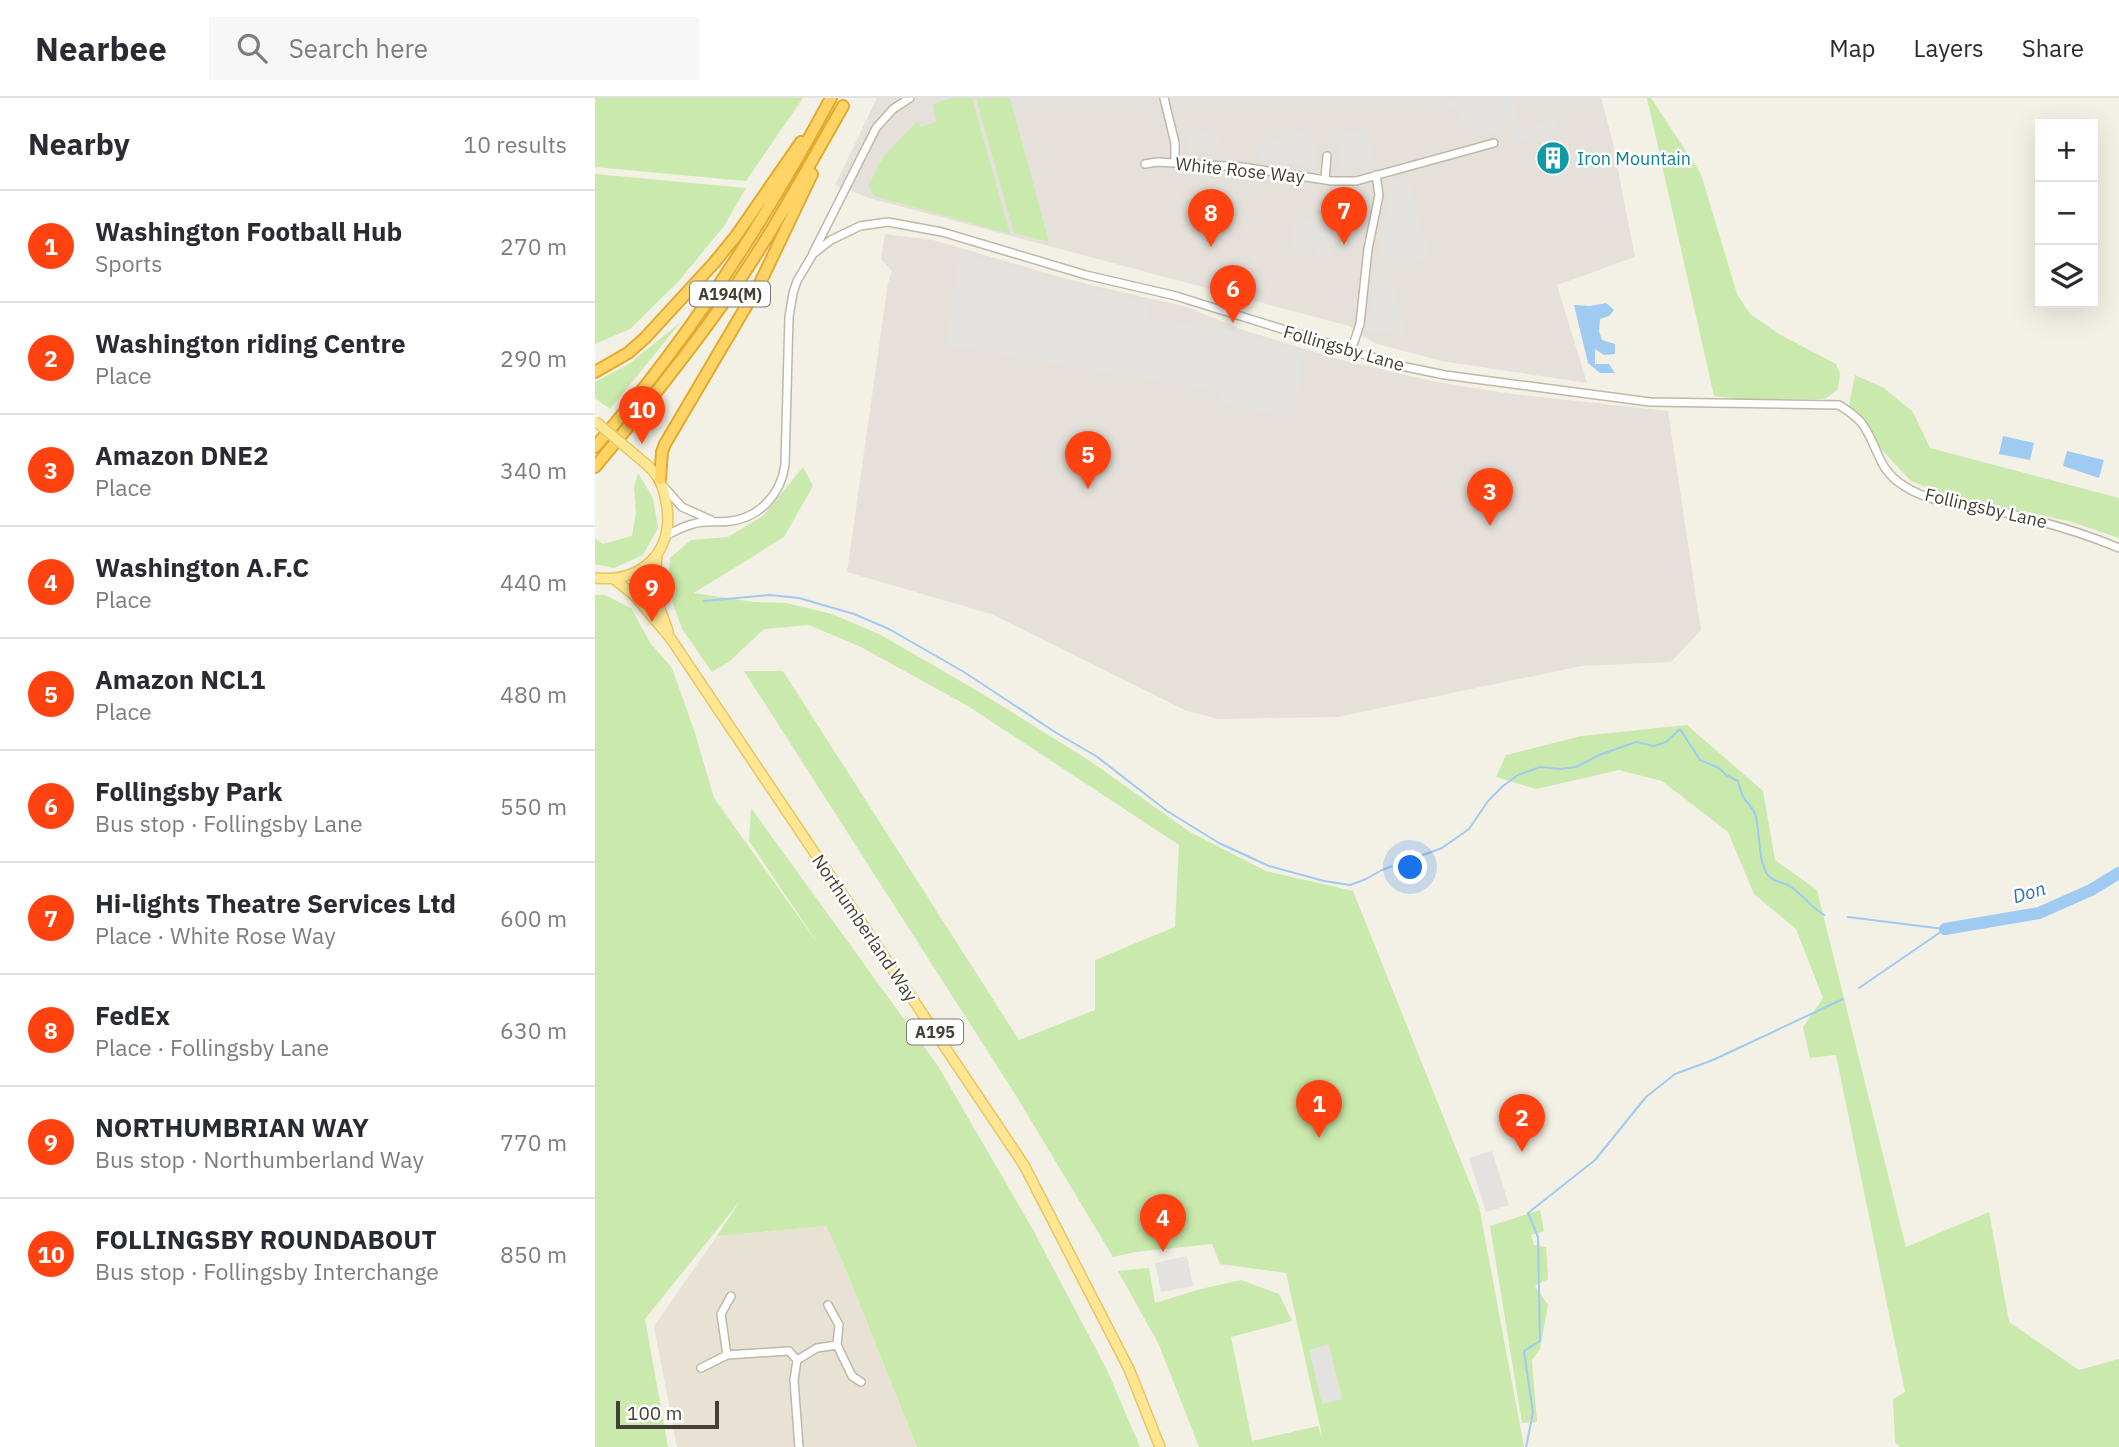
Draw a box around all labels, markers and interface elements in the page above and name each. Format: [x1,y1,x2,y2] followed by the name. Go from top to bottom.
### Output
[209,17,699,80] search box
[35,27,167,70] text: Nearbee
[233,29,271,67] icon: search
[289,31,428,65] text: Search here
[1829,32,1876,64] text: Map
[1914,32,1984,64] text: Layers
[2022,32,2084,64] text: Share
[2035,119,2098,308] map controls
[2035,119,2098,182] button: +
[28,124,130,163] text: Nearby
[463,129,567,159] text: 10 results
[1534,139,1572,177] building icon: Iron Mountain
[1577,147,1691,170] place label: Iron Mountain
[1174,152,1306,188] street label: White Rose Way
[2035,182,2098,245] button: −
[1321,187,1367,245] pin: 7
[1188,189,1234,247] pin: 8
[95,214,402,248] text: Washington Football Hub
[44,231,58,261] text: 1
[500,231,567,261] text: 270 m
[2035,245,2098,308] button: layers
[95,248,162,278] text: Sports
[1210,265,1256,323] pin: 6
[690,282,770,306] road number: A194(M)
[1281,320,1407,376] street label: Follingsby Lane
[95,326,406,360] text: Washington riding Centre
[44,343,58,373] text: 2
[500,343,567,373] text: 290 m
[95,360,152,390] text: Place
[619,386,665,444] pin: 10
[1065,431,1111,489] pin: 5
[95,438,269,472] text: Amazon DNE2
[44,455,58,485] text: 3
[500,455,567,485] text: 340 m
[1467,468,1513,526] pin: 3
[95,472,152,502] text: Place
[1923,483,2049,533] street label: Follingsby Lane
[95,550,309,584] text: Washington A.F.C
[629,564,675,622] pin: 9
[44,567,58,597] text: 4
[500,567,567,597] text: 440 m
[95,584,152,614] text: Place
[95,662,265,696] text: Amazon NCL1
[44,679,58,709] text: 5
[500,679,567,709] text: 480 m
[95,696,152,726] text: Place
[95,774,283,808] text: Follingsby Park
[44,791,58,821] text: 6
[500,791,567,821] text: 550 m
[95,808,363,838] text: Bus stop · Follingsby Lane
[807,850,923,1006] street label: Northumberland Way
[1393,850,1427,884] your location
[2009,876,2049,908] water label: Don
[95,886,456,920] text: Hi-lights Theatre Services Ltd
[44,903,58,933] text: 7
[500,903,567,933] text: 600 m
[95,920,336,950] text: Place · White Rose Way
[95,998,170,1032] text: FedEx
[44,1015,58,1045] text: 8
[500,1015,567,1045] text: 630 m
[907,1020,963,1044] road number: A195
[95,1032,329,1062] text: Place · Follingsby Lane
[1296,1080,1342,1138] pin: 1
[1499,1094,1545,1152] pin: 2
[95,1110,369,1144] text: NORTHUMBRIAN WAY
[44,1127,58,1157] text: 9
[500,1127,567,1157] text: 770 m
[95,1144,424,1174] text: Bus stop · Northumberland Way
[1140,1194,1186,1252] pin: 4
[95,1222,437,1256] text: FOLLINGSBY ROUNDABOUT
[37,1239,65,1269] text: 10
[500,1239,567,1269] text: 850 m
[95,1256,439,1286] text: Bus stop · Follingsby Interchange
[616,1398,719,1430] scale bar
[627,1401,682,1425] text: 100 m

